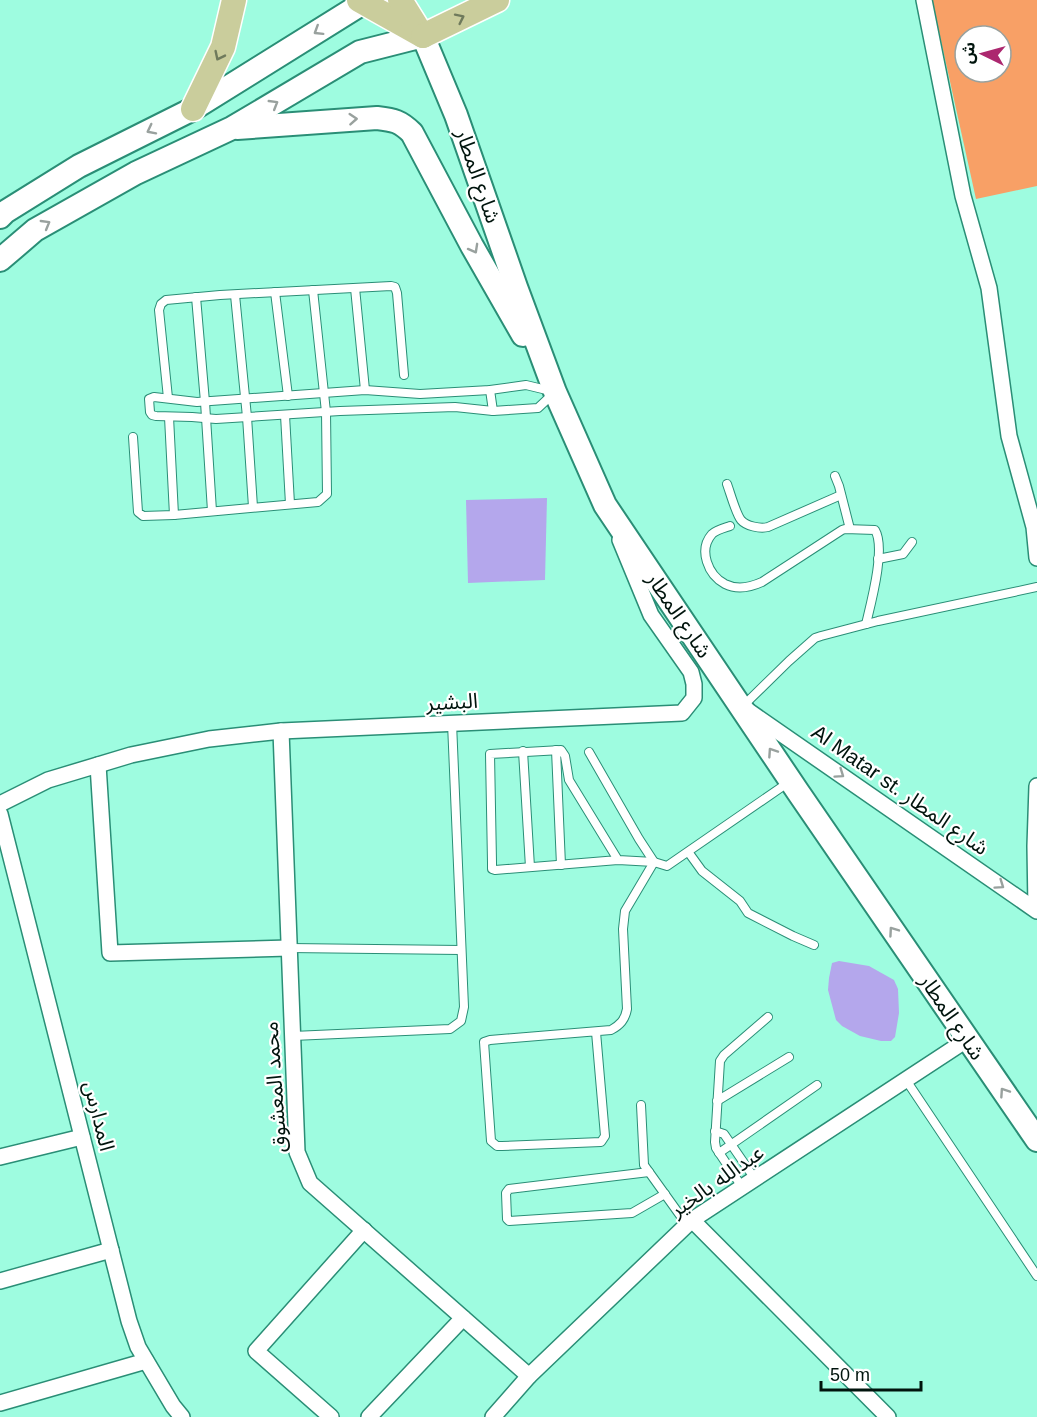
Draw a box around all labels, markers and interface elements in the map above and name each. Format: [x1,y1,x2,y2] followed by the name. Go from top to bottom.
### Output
[454,14,465,26] one-way arrow
[314,23,324,35] one-way arrow
[953,24,1013,84] north arrow
[959,41,979,64] text: ش
[214,50,226,61] one-way arrow
[268,99,278,111] one-way arrow
[349,113,358,126] one-way arrow
[146,123,157,134] one-way arrow
[448,125,505,227] street label: شارع المطار
[40,220,50,231] one-way arrow
[467,243,478,253] one-way arrow
[639,567,716,664] street label: شارع المطار
[425,689,478,715] street label: البشير
[805,720,993,863] street label: Al Matar st. شارع المطار
[768,748,779,759] one-way arrow
[833,767,844,778] one-way arrow
[994,877,1004,889] one-way arrow
[889,927,901,937] one-way arrow
[912,969,989,1066] street label: شارع المطار
[258,1021,292,1153] street label: محمد المعشوق
[79,1079,119,1153] street label: المدارس
[1000,1087,1011,1098] one-way arrow
[665,1140,768,1223] street label: عبدالله بالخير
[821,1354,922,1392] scale bar
[830,1365,870,1385] text: 50 m

